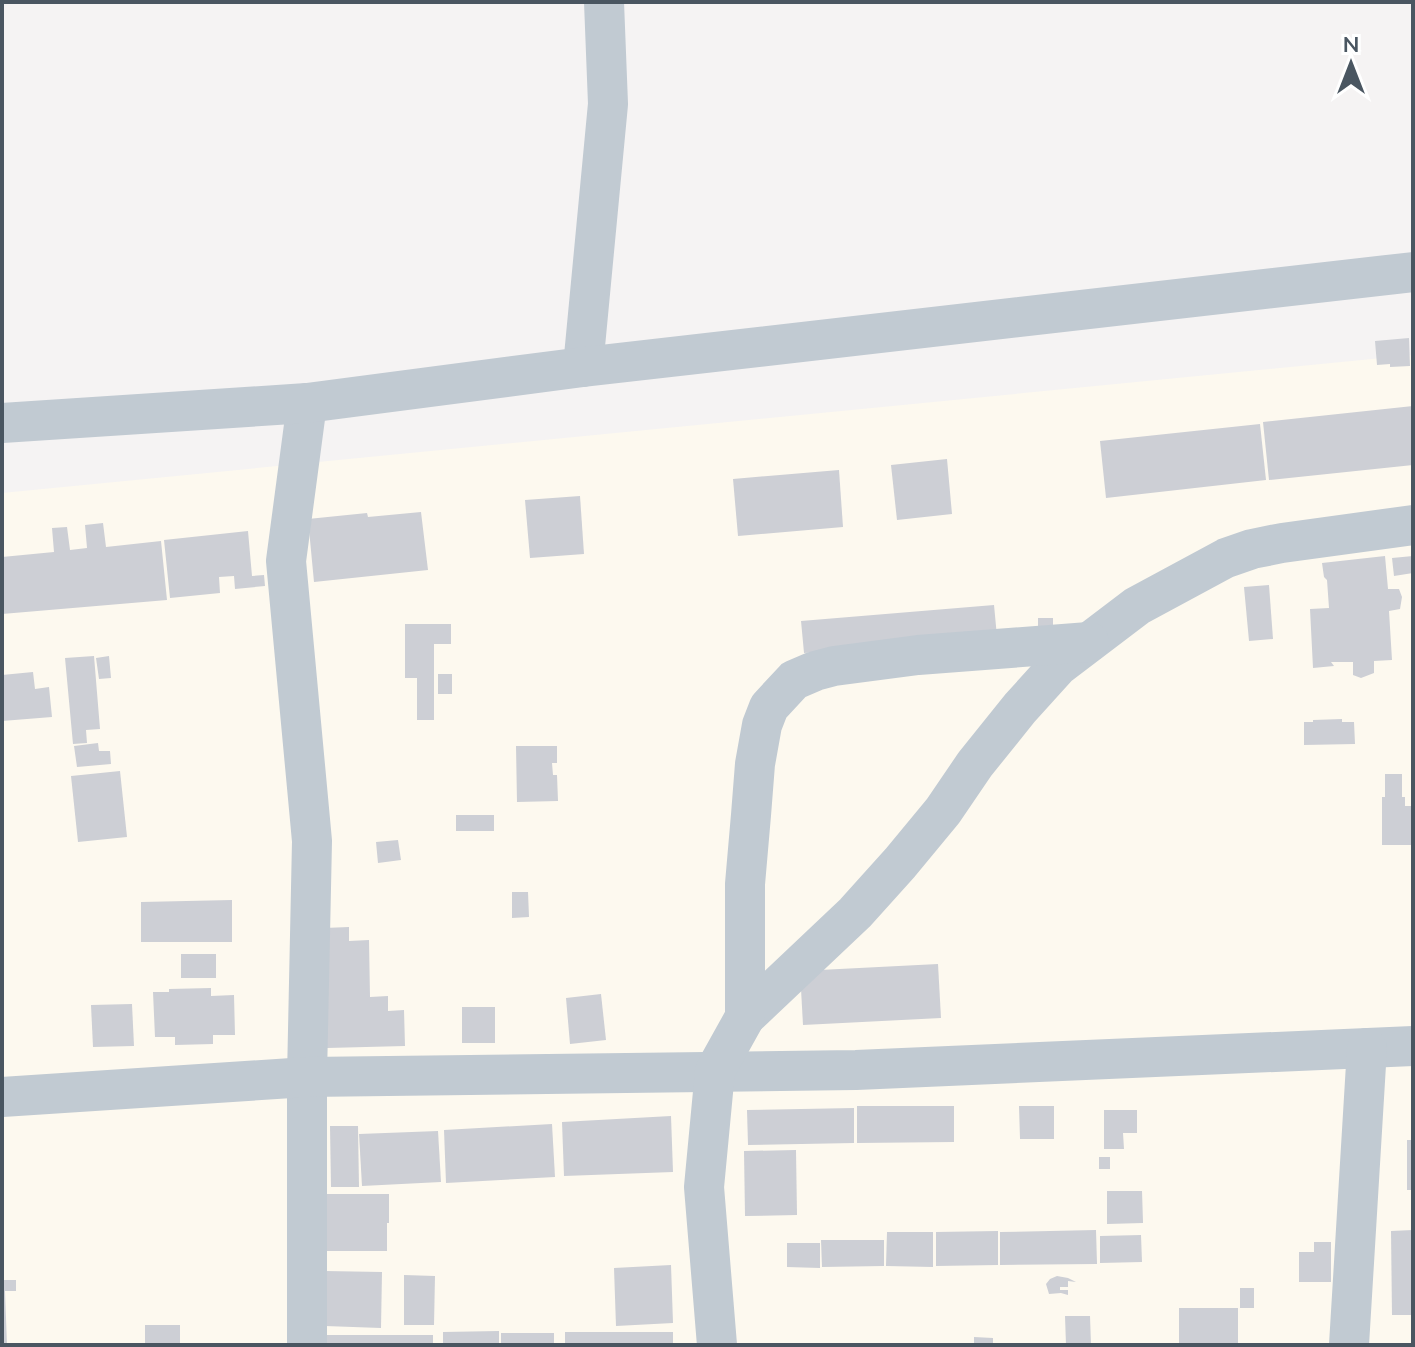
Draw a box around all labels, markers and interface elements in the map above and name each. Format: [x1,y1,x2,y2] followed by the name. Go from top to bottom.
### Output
[1311,24,1391,104] north arrow
[1343,30,1359,58] text: N

